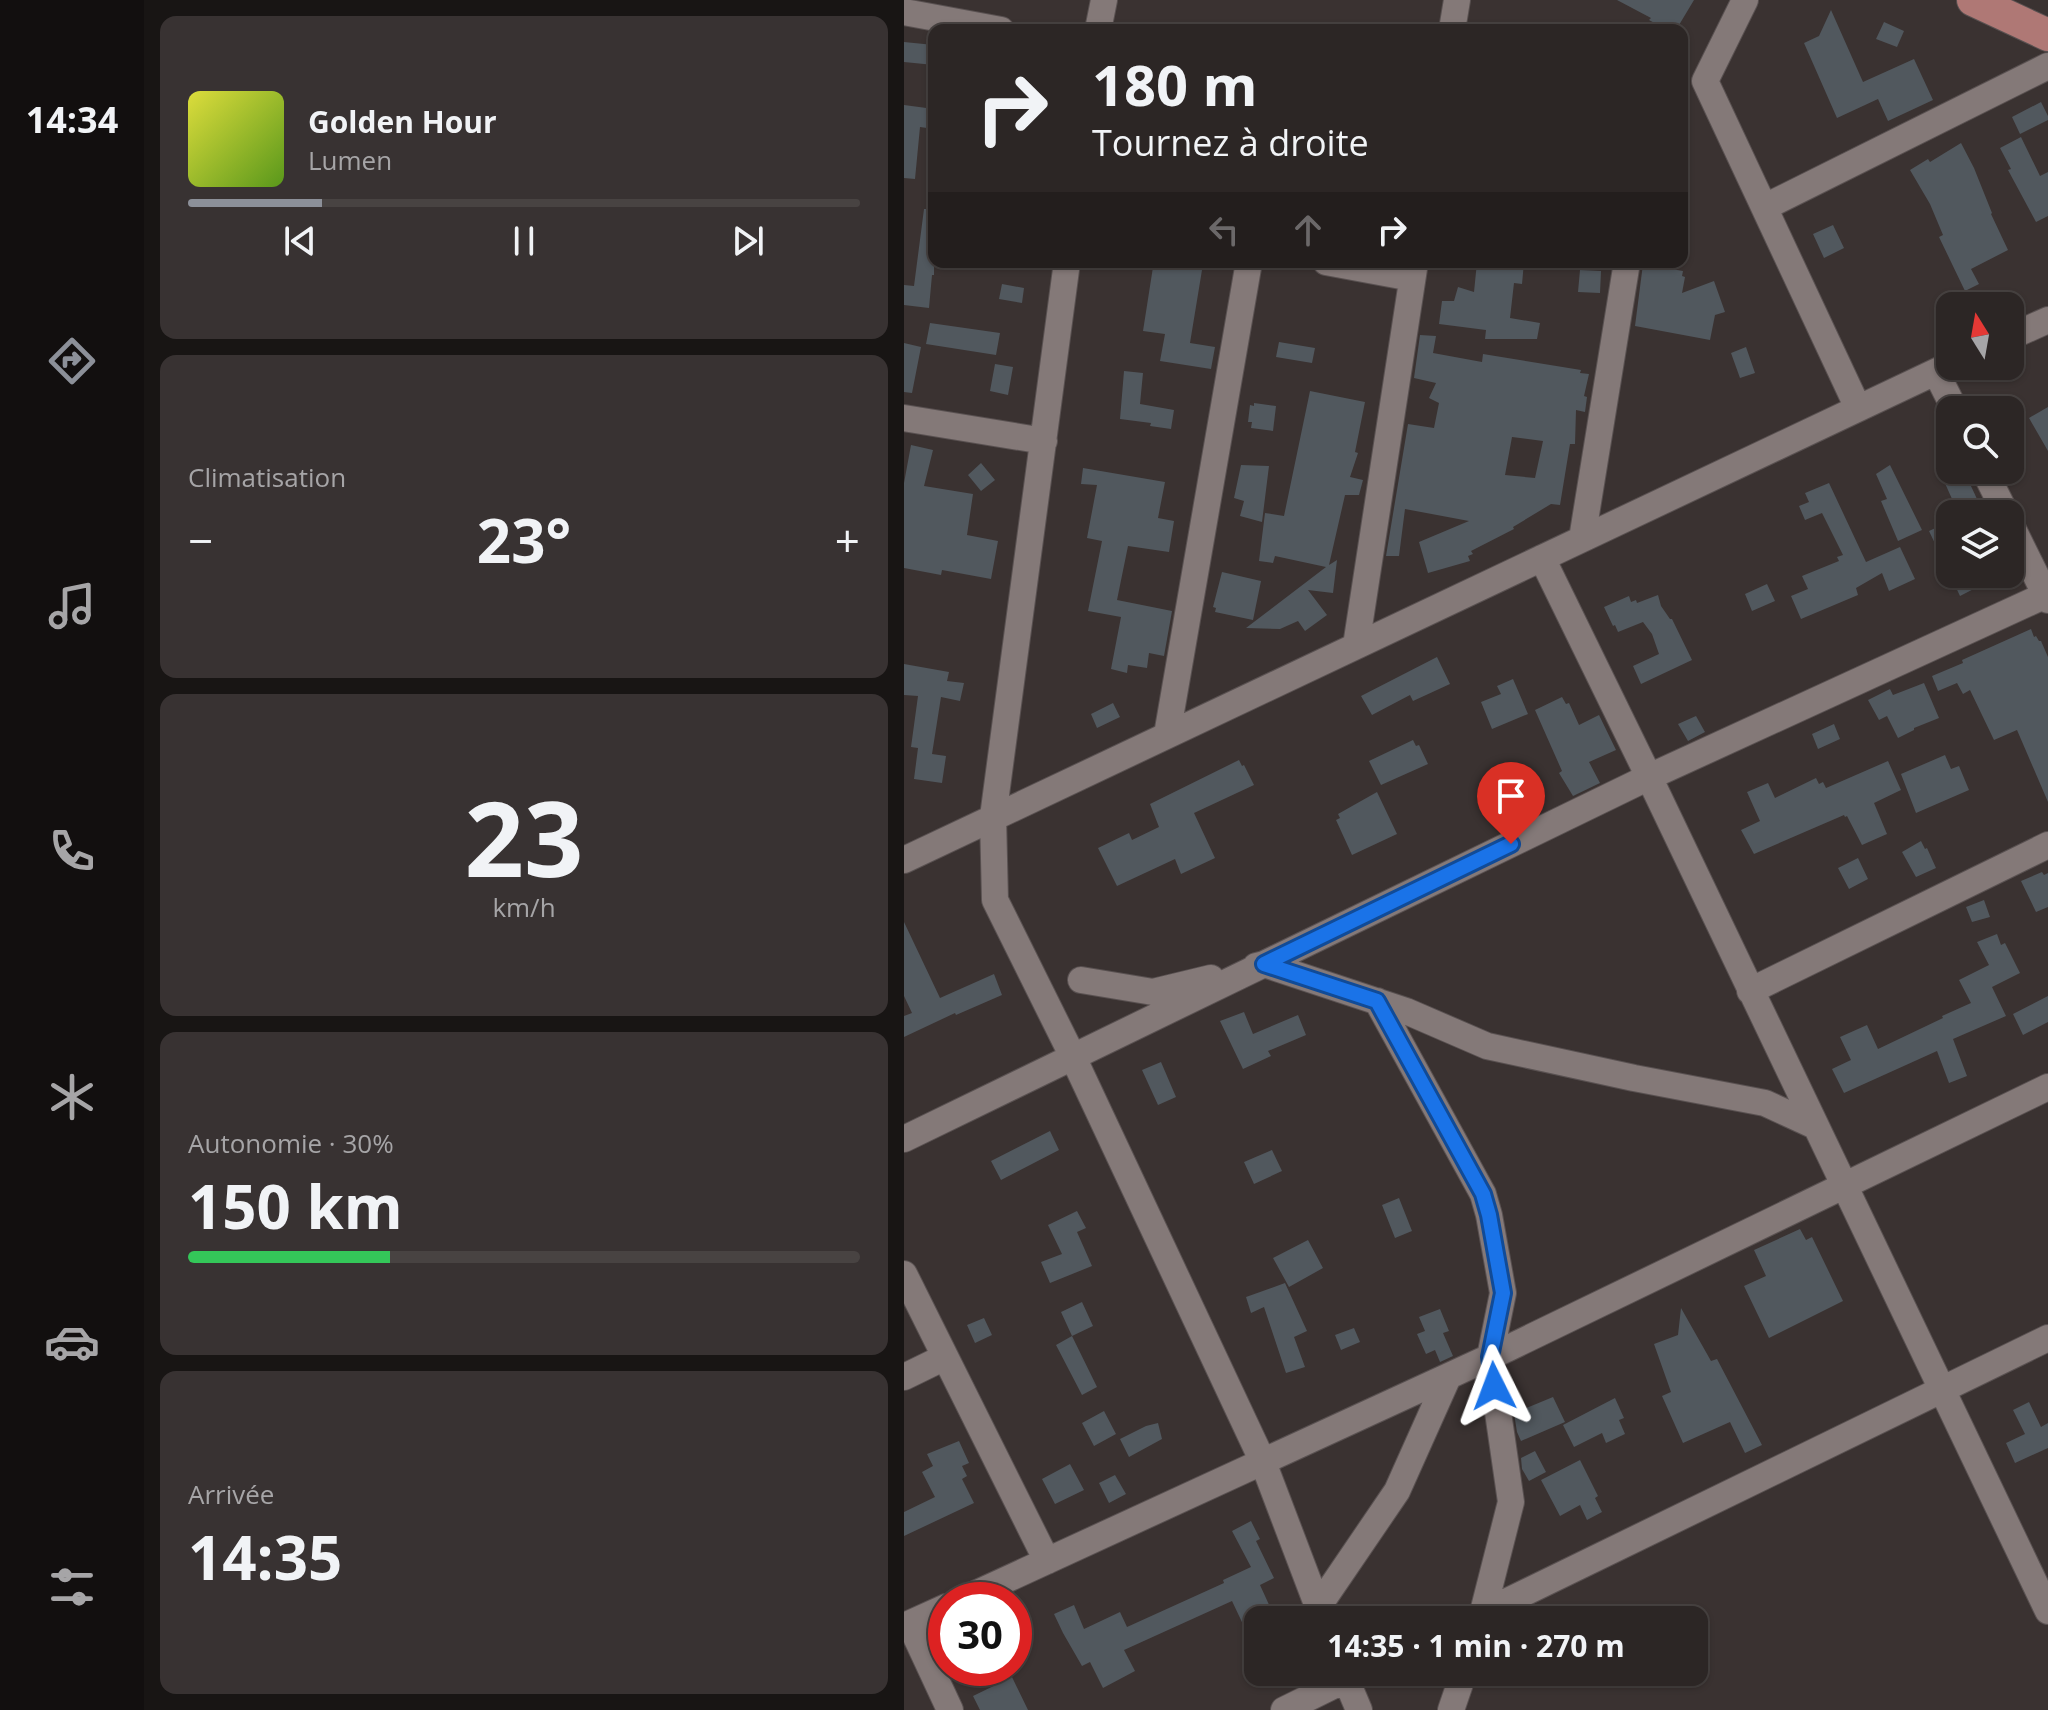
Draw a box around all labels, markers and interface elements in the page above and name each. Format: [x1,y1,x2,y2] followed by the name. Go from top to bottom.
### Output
[1092,46,1258,122] text: 180 m
[960,56,1064,160] icon: right
[26,95,118,144] text: 14:34
[308,101,497,142] text: Golden Hour
[1092,118,1369,167] text: Tournez à droite
[308,142,392,178] text: Lumen
[1202,208,1246,252] icon: left
[1286,208,1330,252] icon: ahead
[1370,208,1414,252] icon: right
[278,219,322,263] icon: previous
[502,219,546,263] icon: pause
[726,219,770,263] icon: next
[1936,292,2024,380] north arrow
[1936,292,2024,588] map controls
[44,333,100,389] icon: directions
[1936,396,2024,484] button: search
[188,459,346,495] text: Climatisation
[477,499,571,581] text: 23°
[1936,500,2024,588] button: layers
[188,510,213,570] text: −
[835,510,860,570] text: +
[44,578,100,634] icon: music
[1477,762,1545,844] pin
[465,766,583,907] text: 23
[1489,774,1533,818] icon: arrive
[44,823,100,879] icon: phone
[492,889,556,925] text: km/h
[44,1069,100,1125] icon: climate
[188,1125,394,1161] text: Autonomie · 30%
[188,1165,403,1247] text: 150 km
[44,1314,100,1370] icon: car
[1452,1344,1536,1428] position arrow
[188,1476,274,1512] text: Arrivée
[188,1516,342,1598] text: 14:35
[44,1559,100,1615] icon: filters
[928,1582,1032,1686] speed limit sign: 30
[1327,1625,1625,1666] text: 14:35 · 1 min · 270 m

